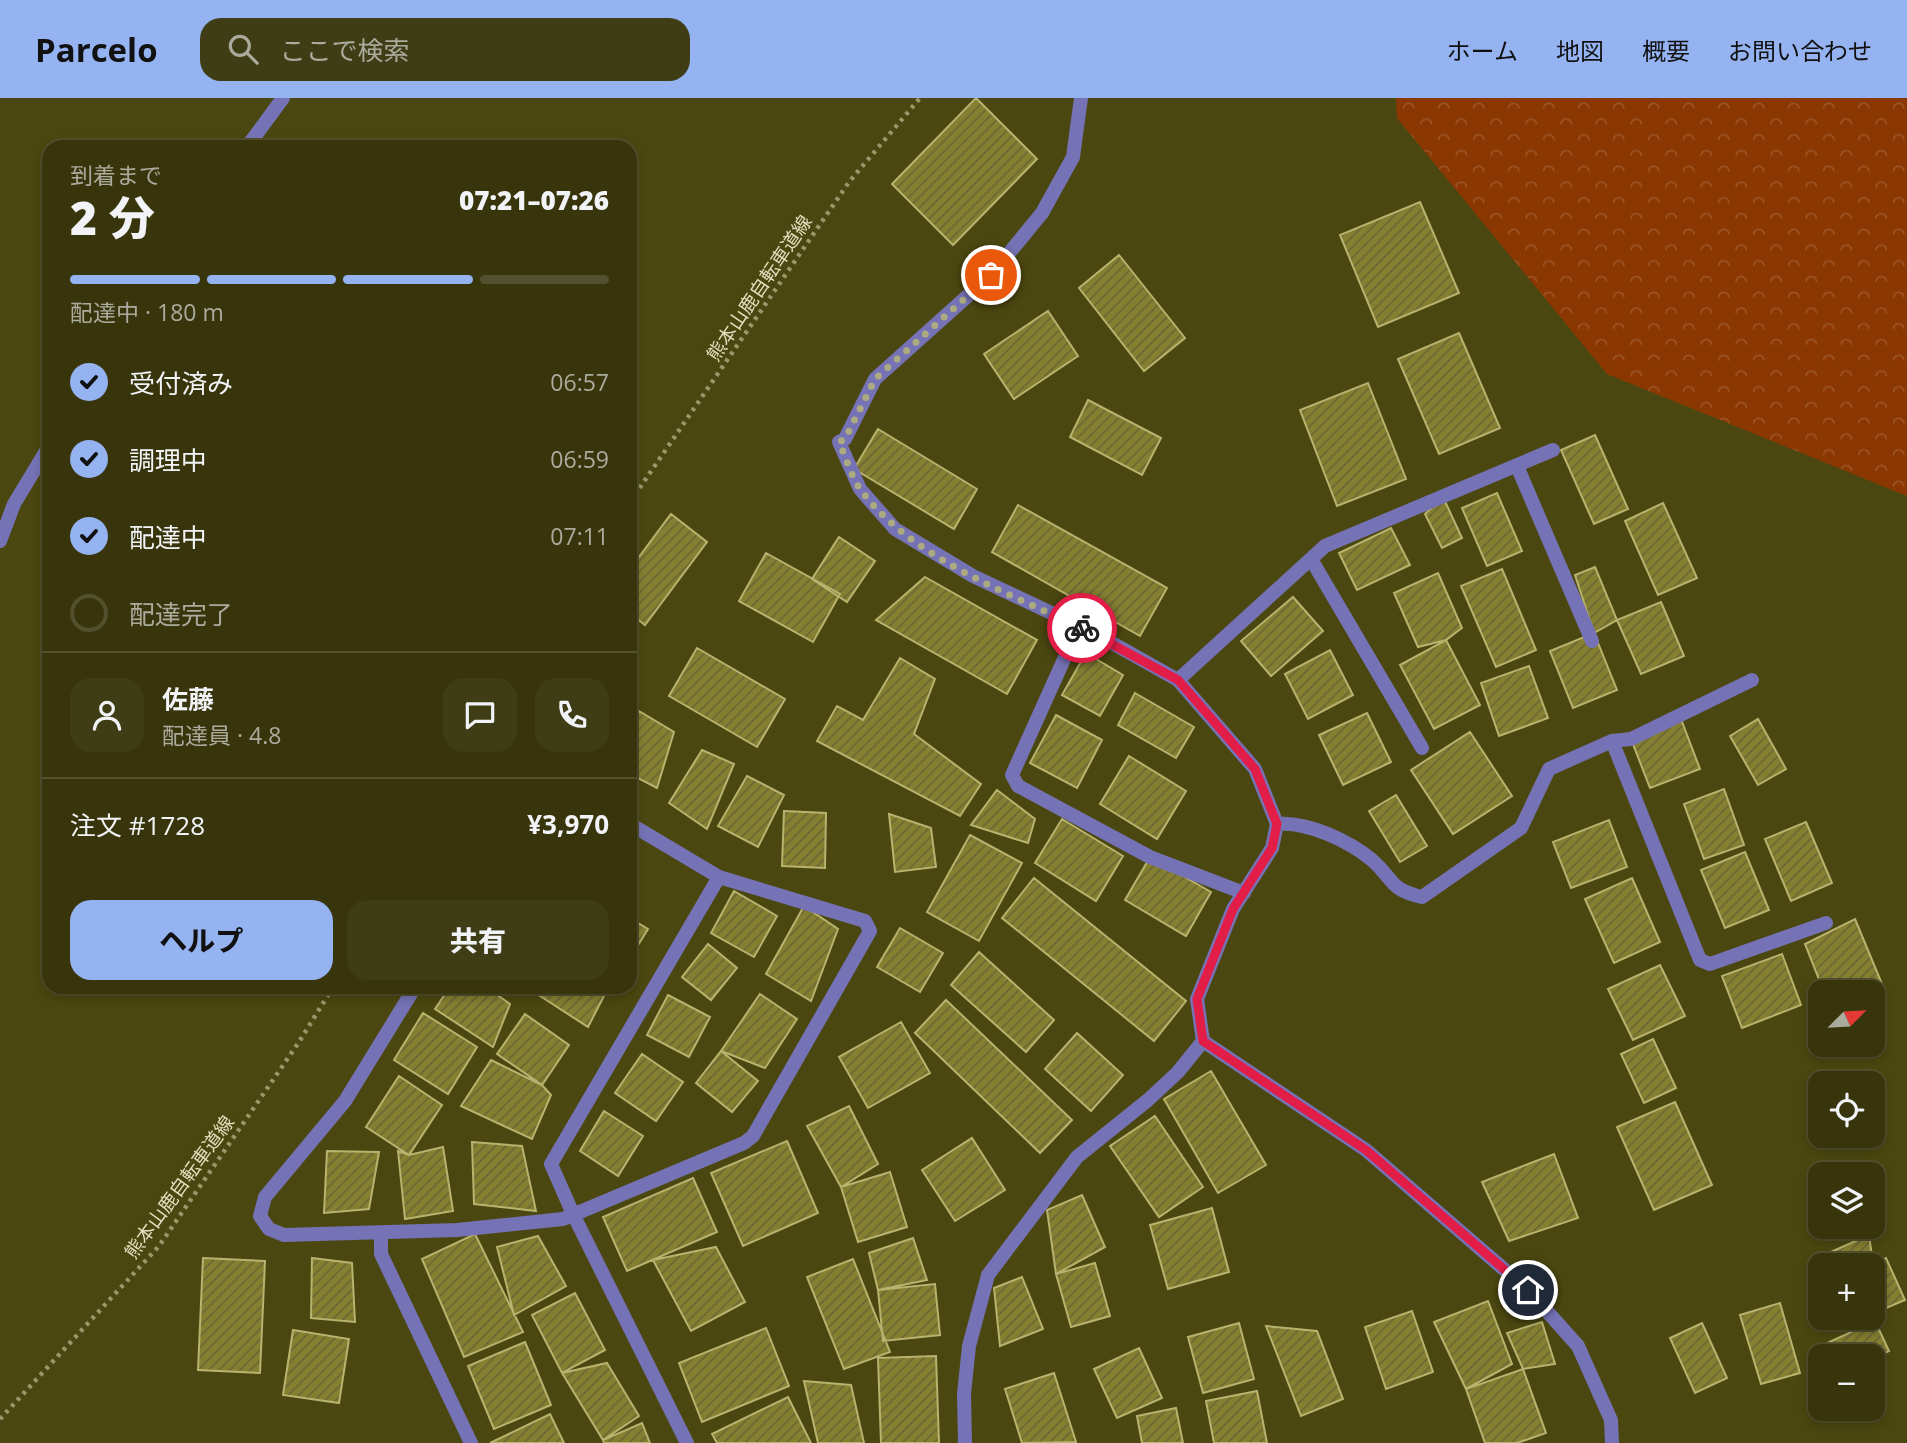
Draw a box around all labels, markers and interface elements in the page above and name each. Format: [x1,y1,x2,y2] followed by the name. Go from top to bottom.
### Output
[200,18,690,81] search box
[35,27,158,72] text: Parcelo
[224,30,262,68] icon: search
[280,32,410,68] text: ここで検索
[1447,34,1518,67] text: ホーム
[1556,34,1604,67] text: 地図
[1642,34,1690,67] text: 概要
[1728,34,1872,67] text: お問い合わせ
[70,159,162,191] text: 到着まで
[459,182,609,218] text: 07:21–07:26
[70,186,155,248] text: 2 分
[700,210,818,366] street label: 熊本山鹿自転車道線
[961,245,1021,305] pin
[972,256,1010,294] icon: bag
[70,296,224,328] text: 配達中 · 180 m
[70,363,108,401] icon: check
[129,365,233,401] text: 受付済み
[550,366,609,398] text: 06:57
[70,440,108,478] icon: check
[129,442,207,478] text: 調理中
[550,443,609,475] text: 06:59
[70,517,108,555] icon: check
[129,519,207,555] text: 配達中
[550,520,609,552] text: 07:11
[1047,593,1117,663] courier
[129,596,233,632] text: 配達完了
[1063,609,1101,647] icon: bike
[70,678,144,752] button: person
[443,678,517,752] button: chat
[535,678,609,752] button: phone
[162,681,214,717] text: 佐藤
[162,719,281,751] text: 配達員 · 4.8
[527,806,609,842] text: ¥3,970
[70,807,205,843] text: 注文 #1728
[70,900,333,980] button: ヘルプ
[347,900,609,980] button: 共有
[1808,980,1885,1057] north arrow
[1808,980,1885,1421] map controls
[1808,1071,1885,1148] button: locate
[118,1110,240,1264] street label: 熊本山鹿自転車道線
[1808,1162,1885,1239] button: layers
[1808,1253,1885,1330] button: +
[1498,1260,1558,1320] pin
[1509,1271,1547,1309] icon: home
[1808,1344,1885,1421] button: −

